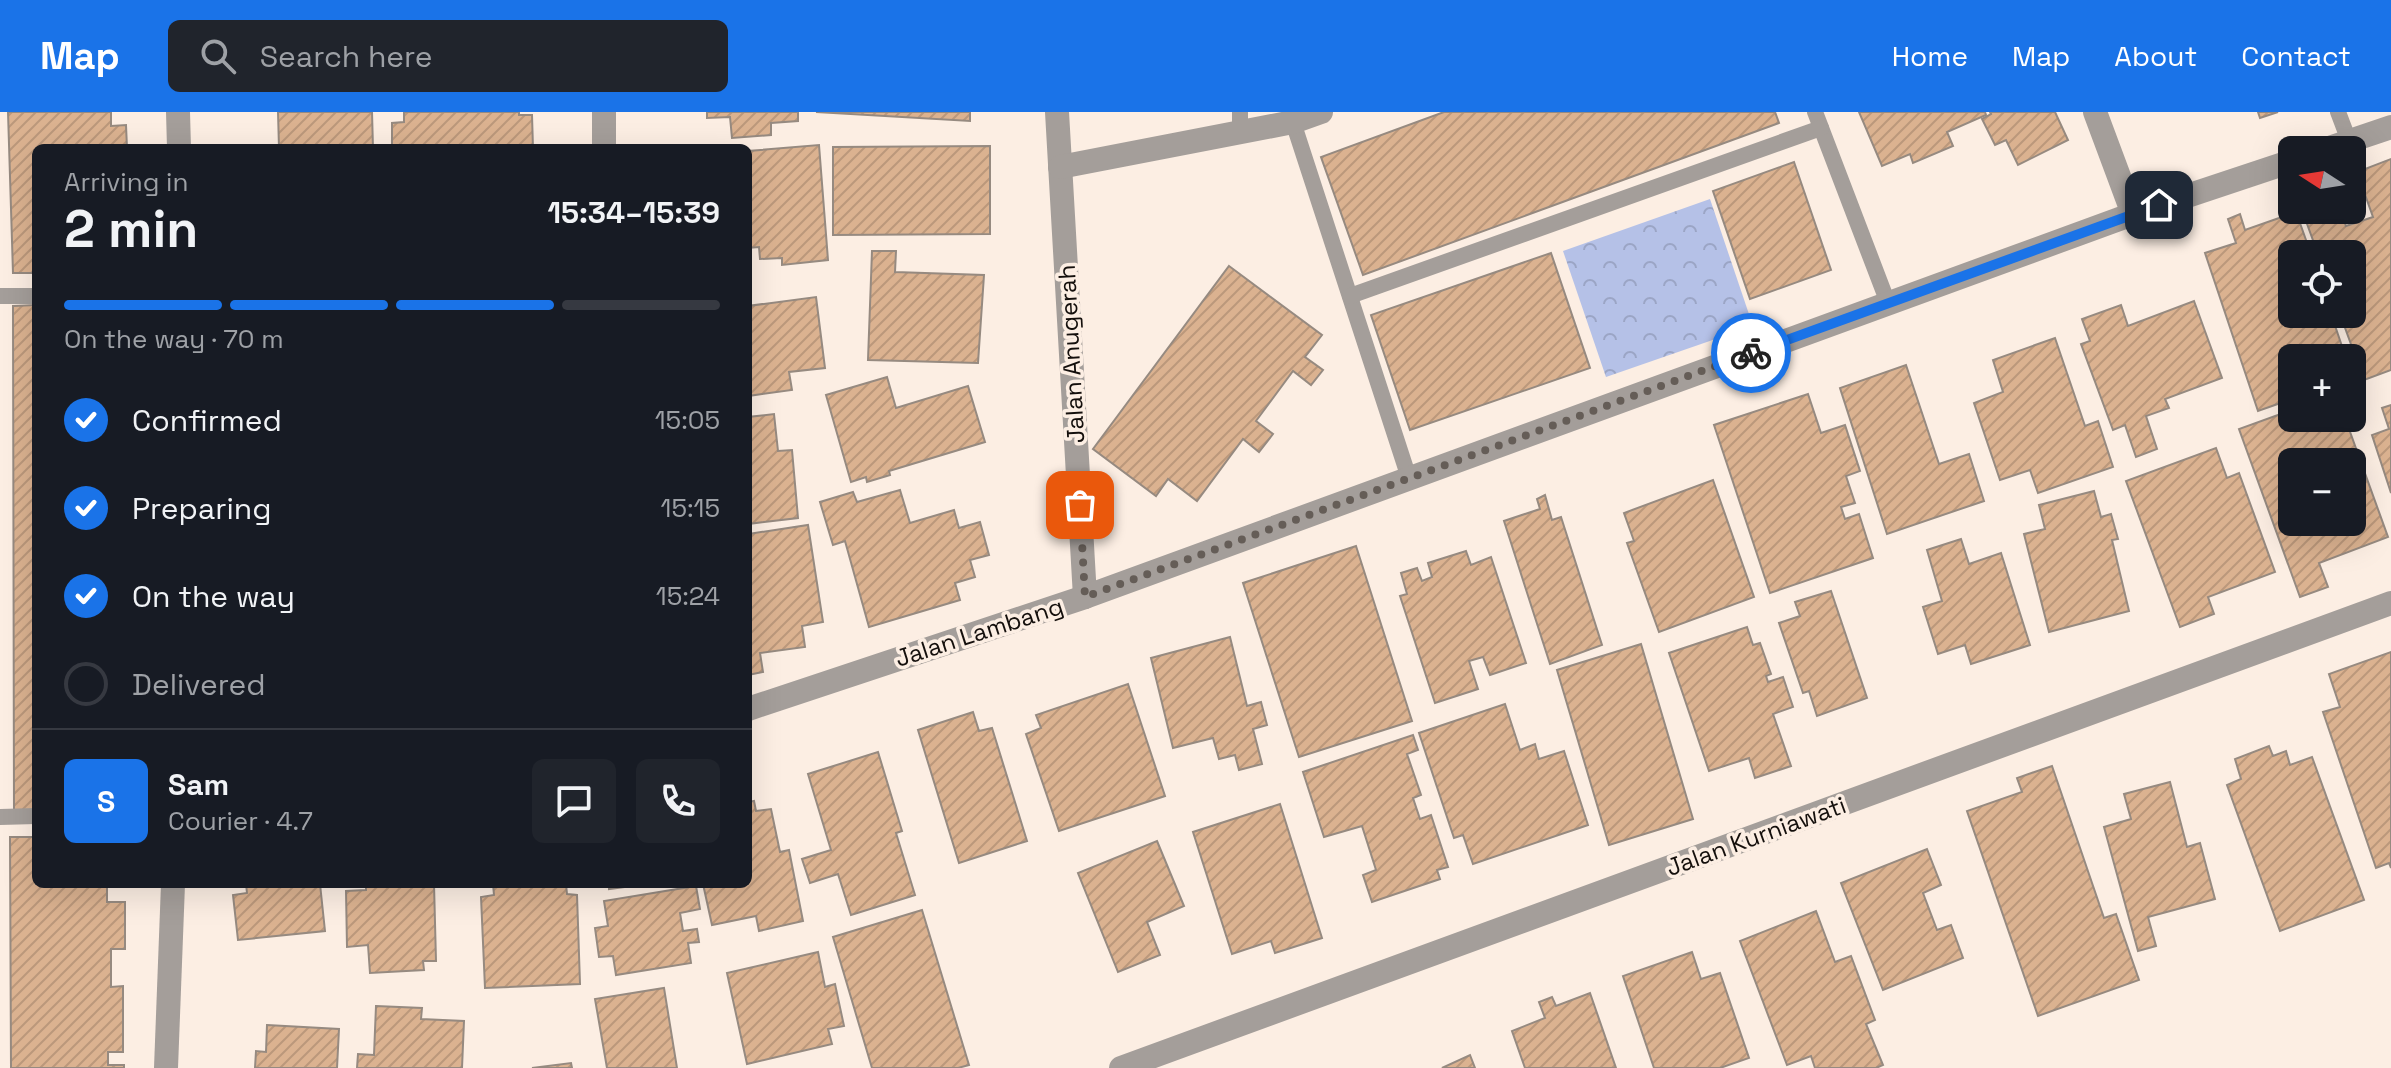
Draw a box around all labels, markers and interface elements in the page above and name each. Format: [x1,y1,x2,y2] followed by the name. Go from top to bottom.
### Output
[168,20,728,92] search box
[40,32,120,80] text: Map
[196,34,240,78] icon: search
[260,37,433,76] text: Search here
[1892,38,1968,74] text: Home
[2012,38,2070,74] text: Map
[2114,38,2197,74] text: About
[2241,38,2351,74] text: Contact
[2278,136,2366,224] north arrow
[2278,136,2366,536] map controls
[64,165,188,199] text: Arriving in
[2125,171,2193,239] pin
[2137,183,2181,227] icon: home
[547,193,720,232] text: 15:34–15:39
[64,196,198,262] text: 2 min
[2278,240,2366,328] button: locate
[1051,264,1091,444] street label: Jalan Anugerah
[1711,313,1791,393] courier
[64,322,284,356] text: On the way · 70 m
[1729,331,1773,375] icon: bike
[2278,344,2366,432] button: +
[64,398,108,442] icon: check
[132,401,282,440] text: Confirmed
[655,403,720,437] text: 15:05
[2278,448,2366,536] button: −
[1046,471,1114,539] pin
[1058,483,1102,527] icon: bag
[64,486,108,530] icon: check
[132,489,271,528] text: Preparing
[661,491,720,525] text: 15:15
[64,574,108,618] icon: check
[132,577,295,616] text: On the way
[656,579,720,613] text: 15:24
[891,590,1067,674] street label: Jalan Lambang
[132,665,266,704] text: Delivered
[532,759,616,843] button: chat
[636,759,720,843] button: phone
[168,765,229,804] text: Sam
[97,782,115,821] text: S
[1662,789,1850,883] street label: Jalan Kurniawati
[168,804,313,838] text: Courier · 4.7

